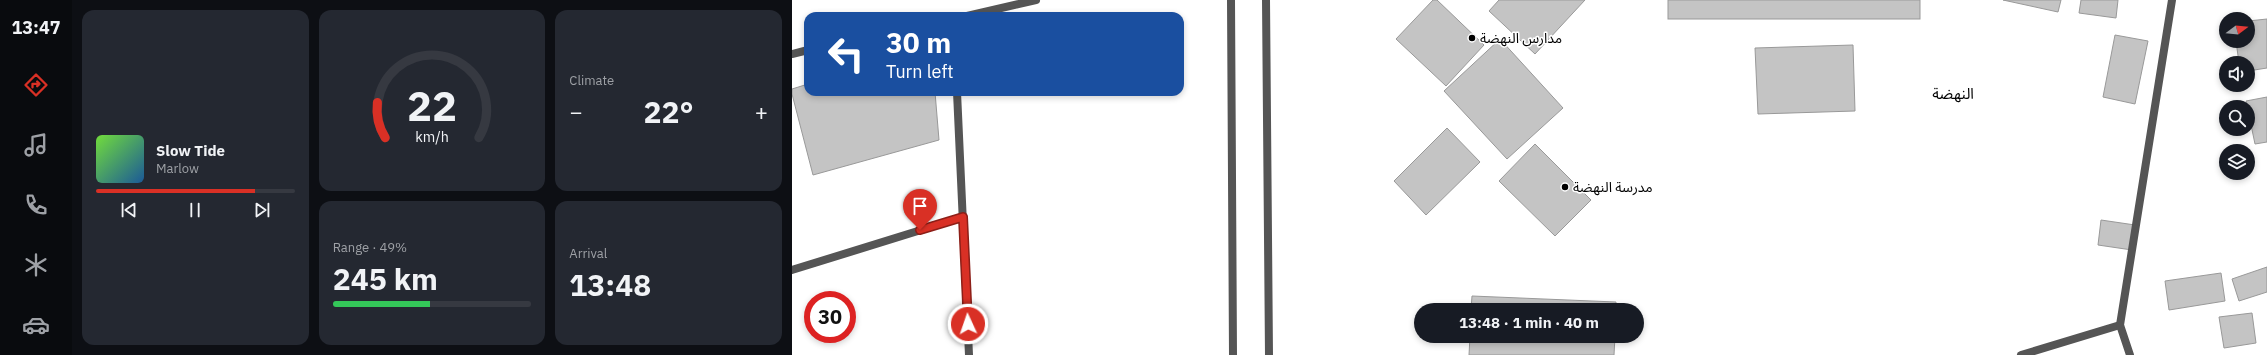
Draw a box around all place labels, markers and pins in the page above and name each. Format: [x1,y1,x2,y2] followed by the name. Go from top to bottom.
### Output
[1480,29,1562,47] place label: مدارس النهضة
[1467,33,1477,43] marker: مدارس النهضة
[1573,178,1653,196] place label: مدرسة النهضة
[1560,182,1570,192] marker: مدرسة النهضة
[903,189,937,230] pin

